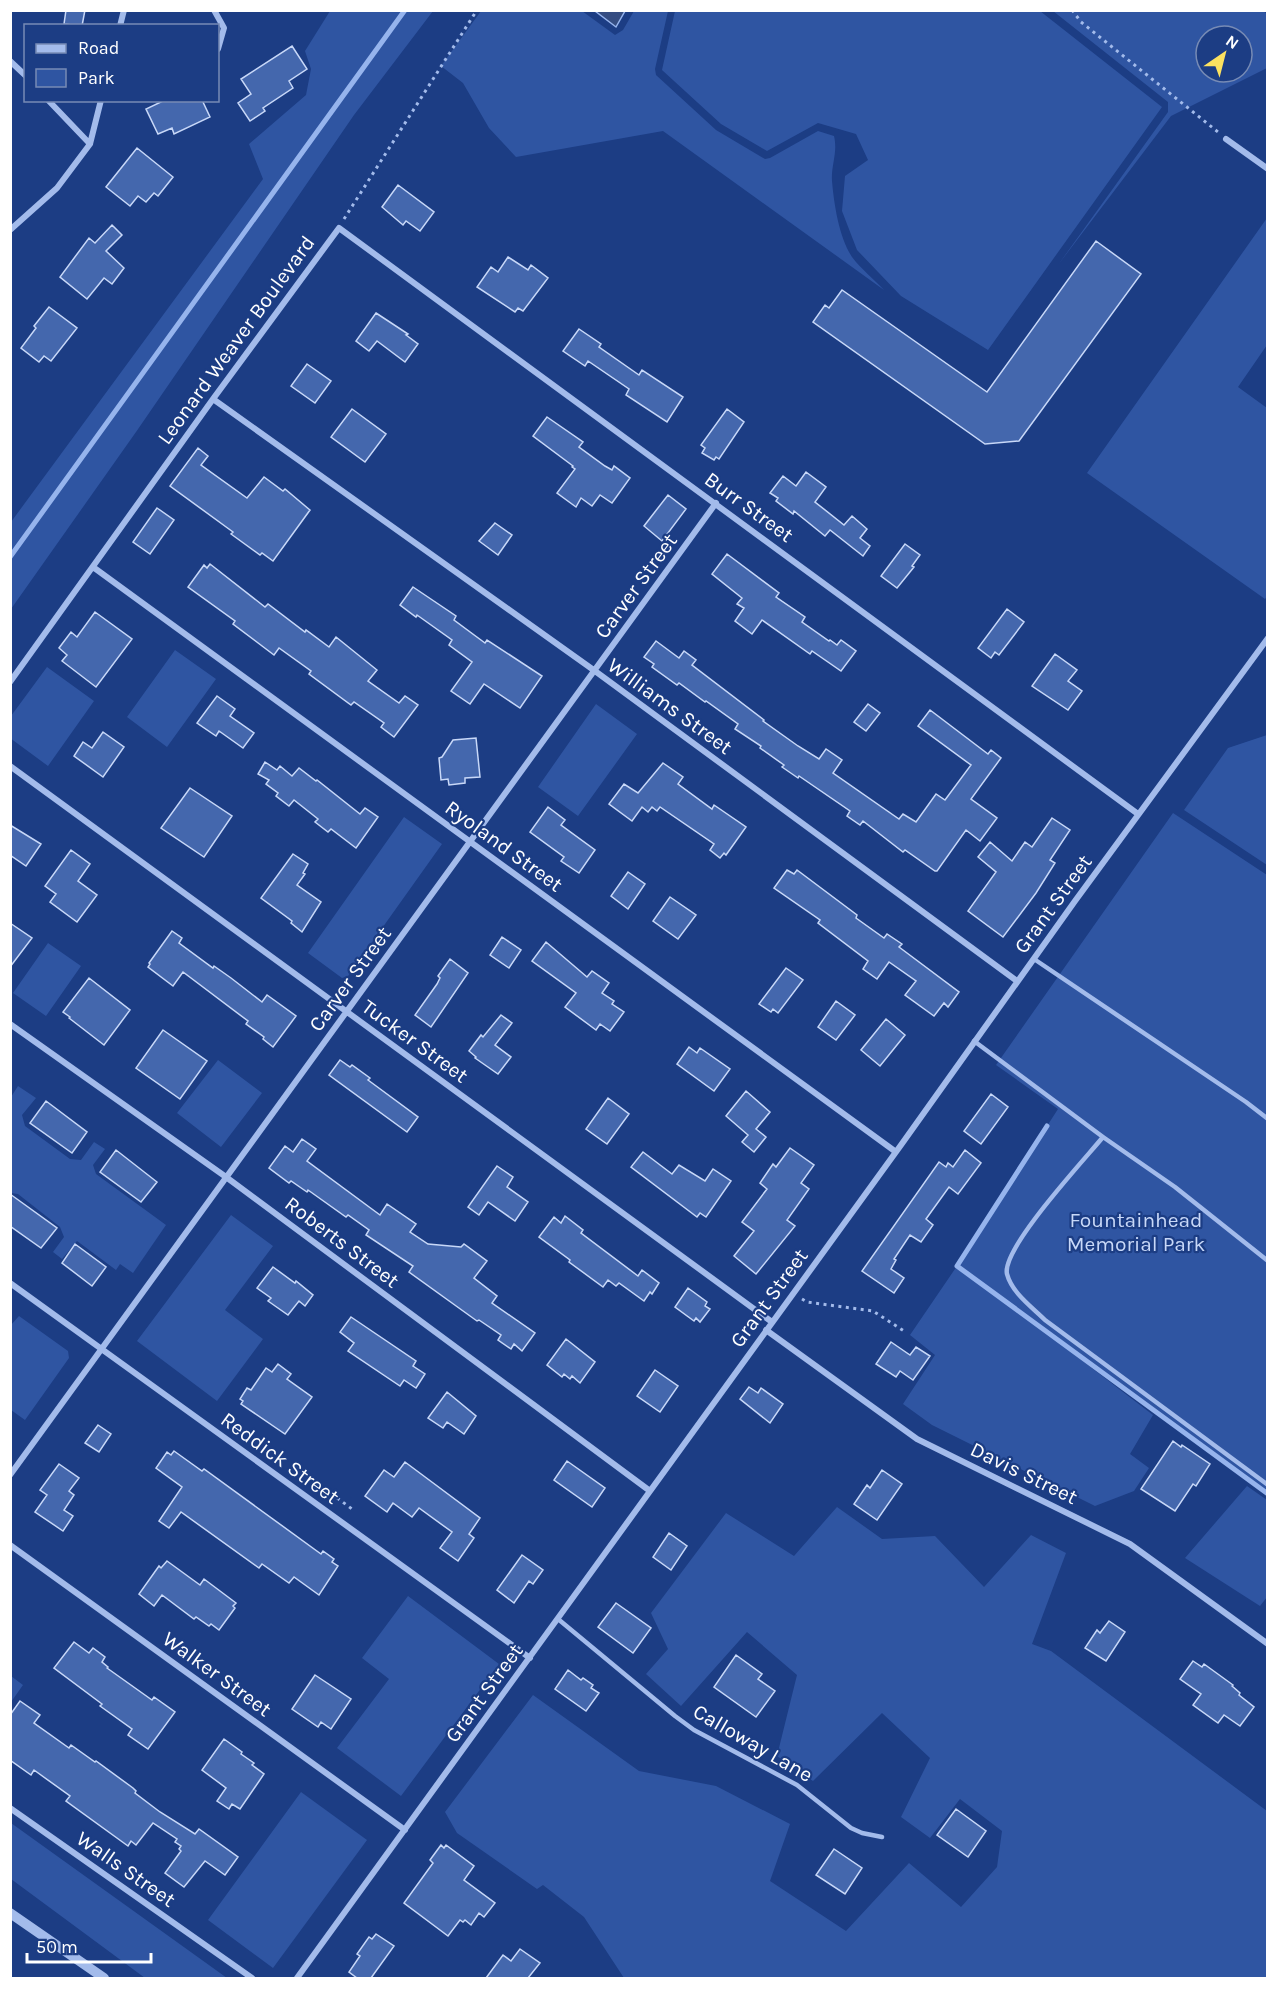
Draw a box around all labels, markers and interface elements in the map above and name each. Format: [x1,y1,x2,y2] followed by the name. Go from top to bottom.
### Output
[24,24,219,102] legend
[1194,24,1254,84] north arrow
[1222,31,1242,53] text: N
[78,37,119,59] text: Road
[78,67,115,89] text: Park
[152,231,320,449] street label: Leonard Weaver Boulevard
[700,467,798,547] street label: Burr Street
[590,529,682,643] street label: Carver Street
[603,653,737,759] street label: Williams Street
[441,795,567,897] street label: Ryoland Street
[1009,850,1097,958] street label: Grant Street
[304,922,396,1036] street label: Carver Street
[357,994,473,1088] street label: Tucker Street
[280,1191,404,1293] street label: Roberts Street
[1067,1208,1205,1256] park label: Fountainhead Memorial Park
[725,1244,813,1352] street label: Grant Street
[216,1407,344,1509] street label: Reddick Street
[967,1437,1081,1509] street label: Davis Street
[158,1627,276,1721] street label: Walker Street
[440,1639,528,1747] street label: Grant Street
[689,1699,817,1787] street label: Calloway Lane
[72,1826,180,1912] street label: Walls Street
[27,1926,152,1964] scale bar
[36,1936,78,1958] text: 50 m

